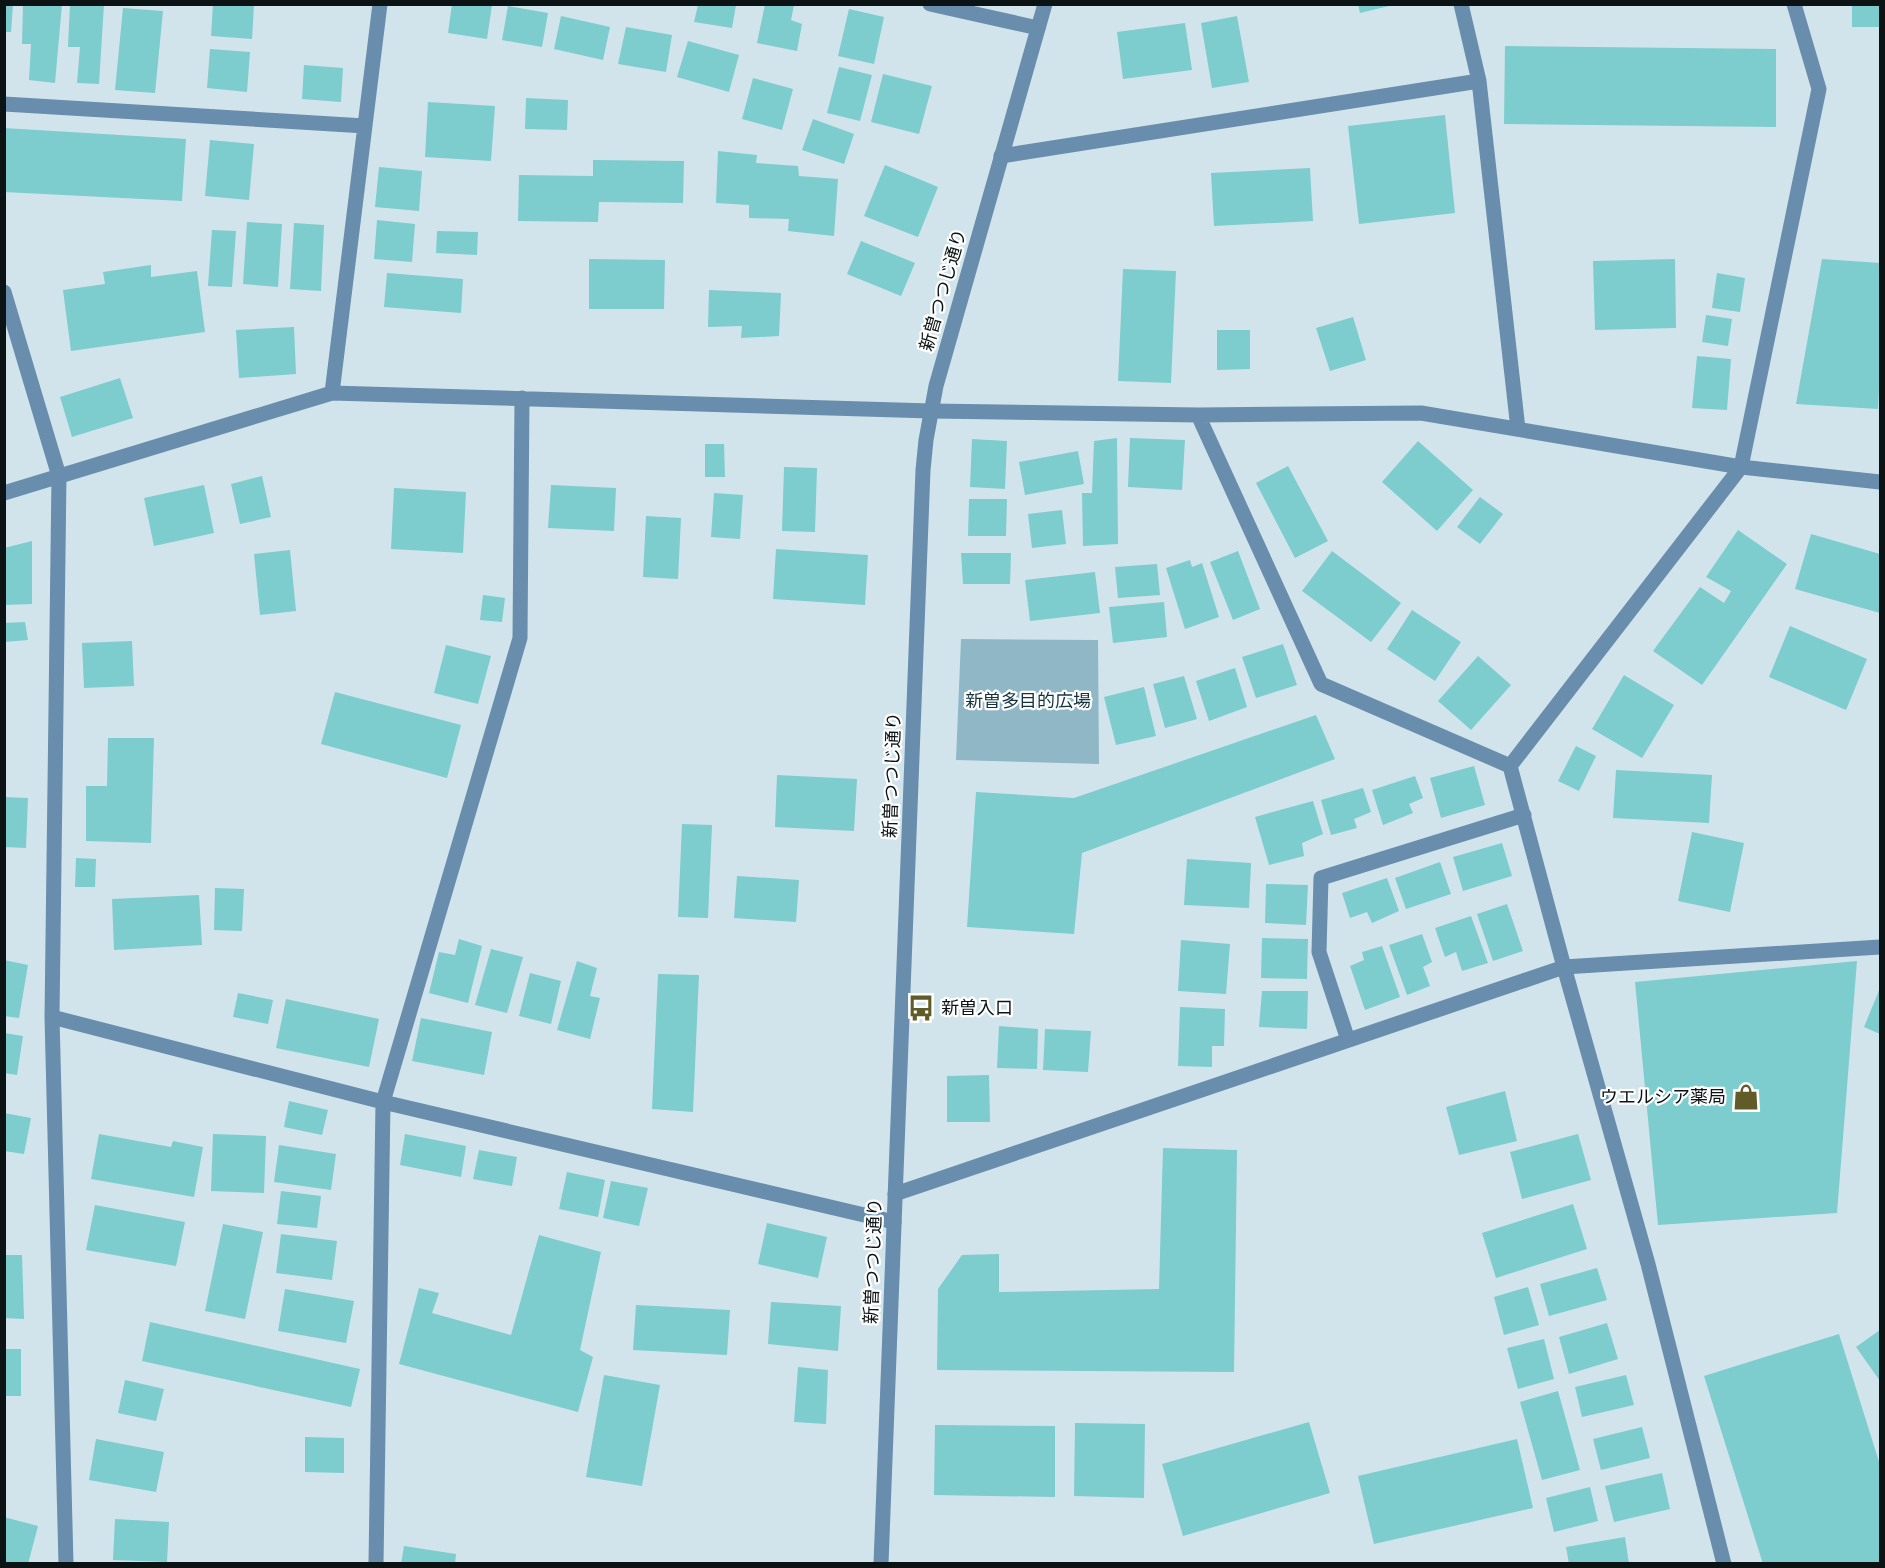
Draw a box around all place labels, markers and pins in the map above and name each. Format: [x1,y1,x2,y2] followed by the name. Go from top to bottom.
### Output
[906,993,936,1023] bus stop icon: 新曽入口
[941,997,1013,1018] place label: 新曽入口
[1731,1082,1761,1112] shop icon: ウエルシア薬局
[1600,1086,1726,1107] place label: ウエルシア薬局

